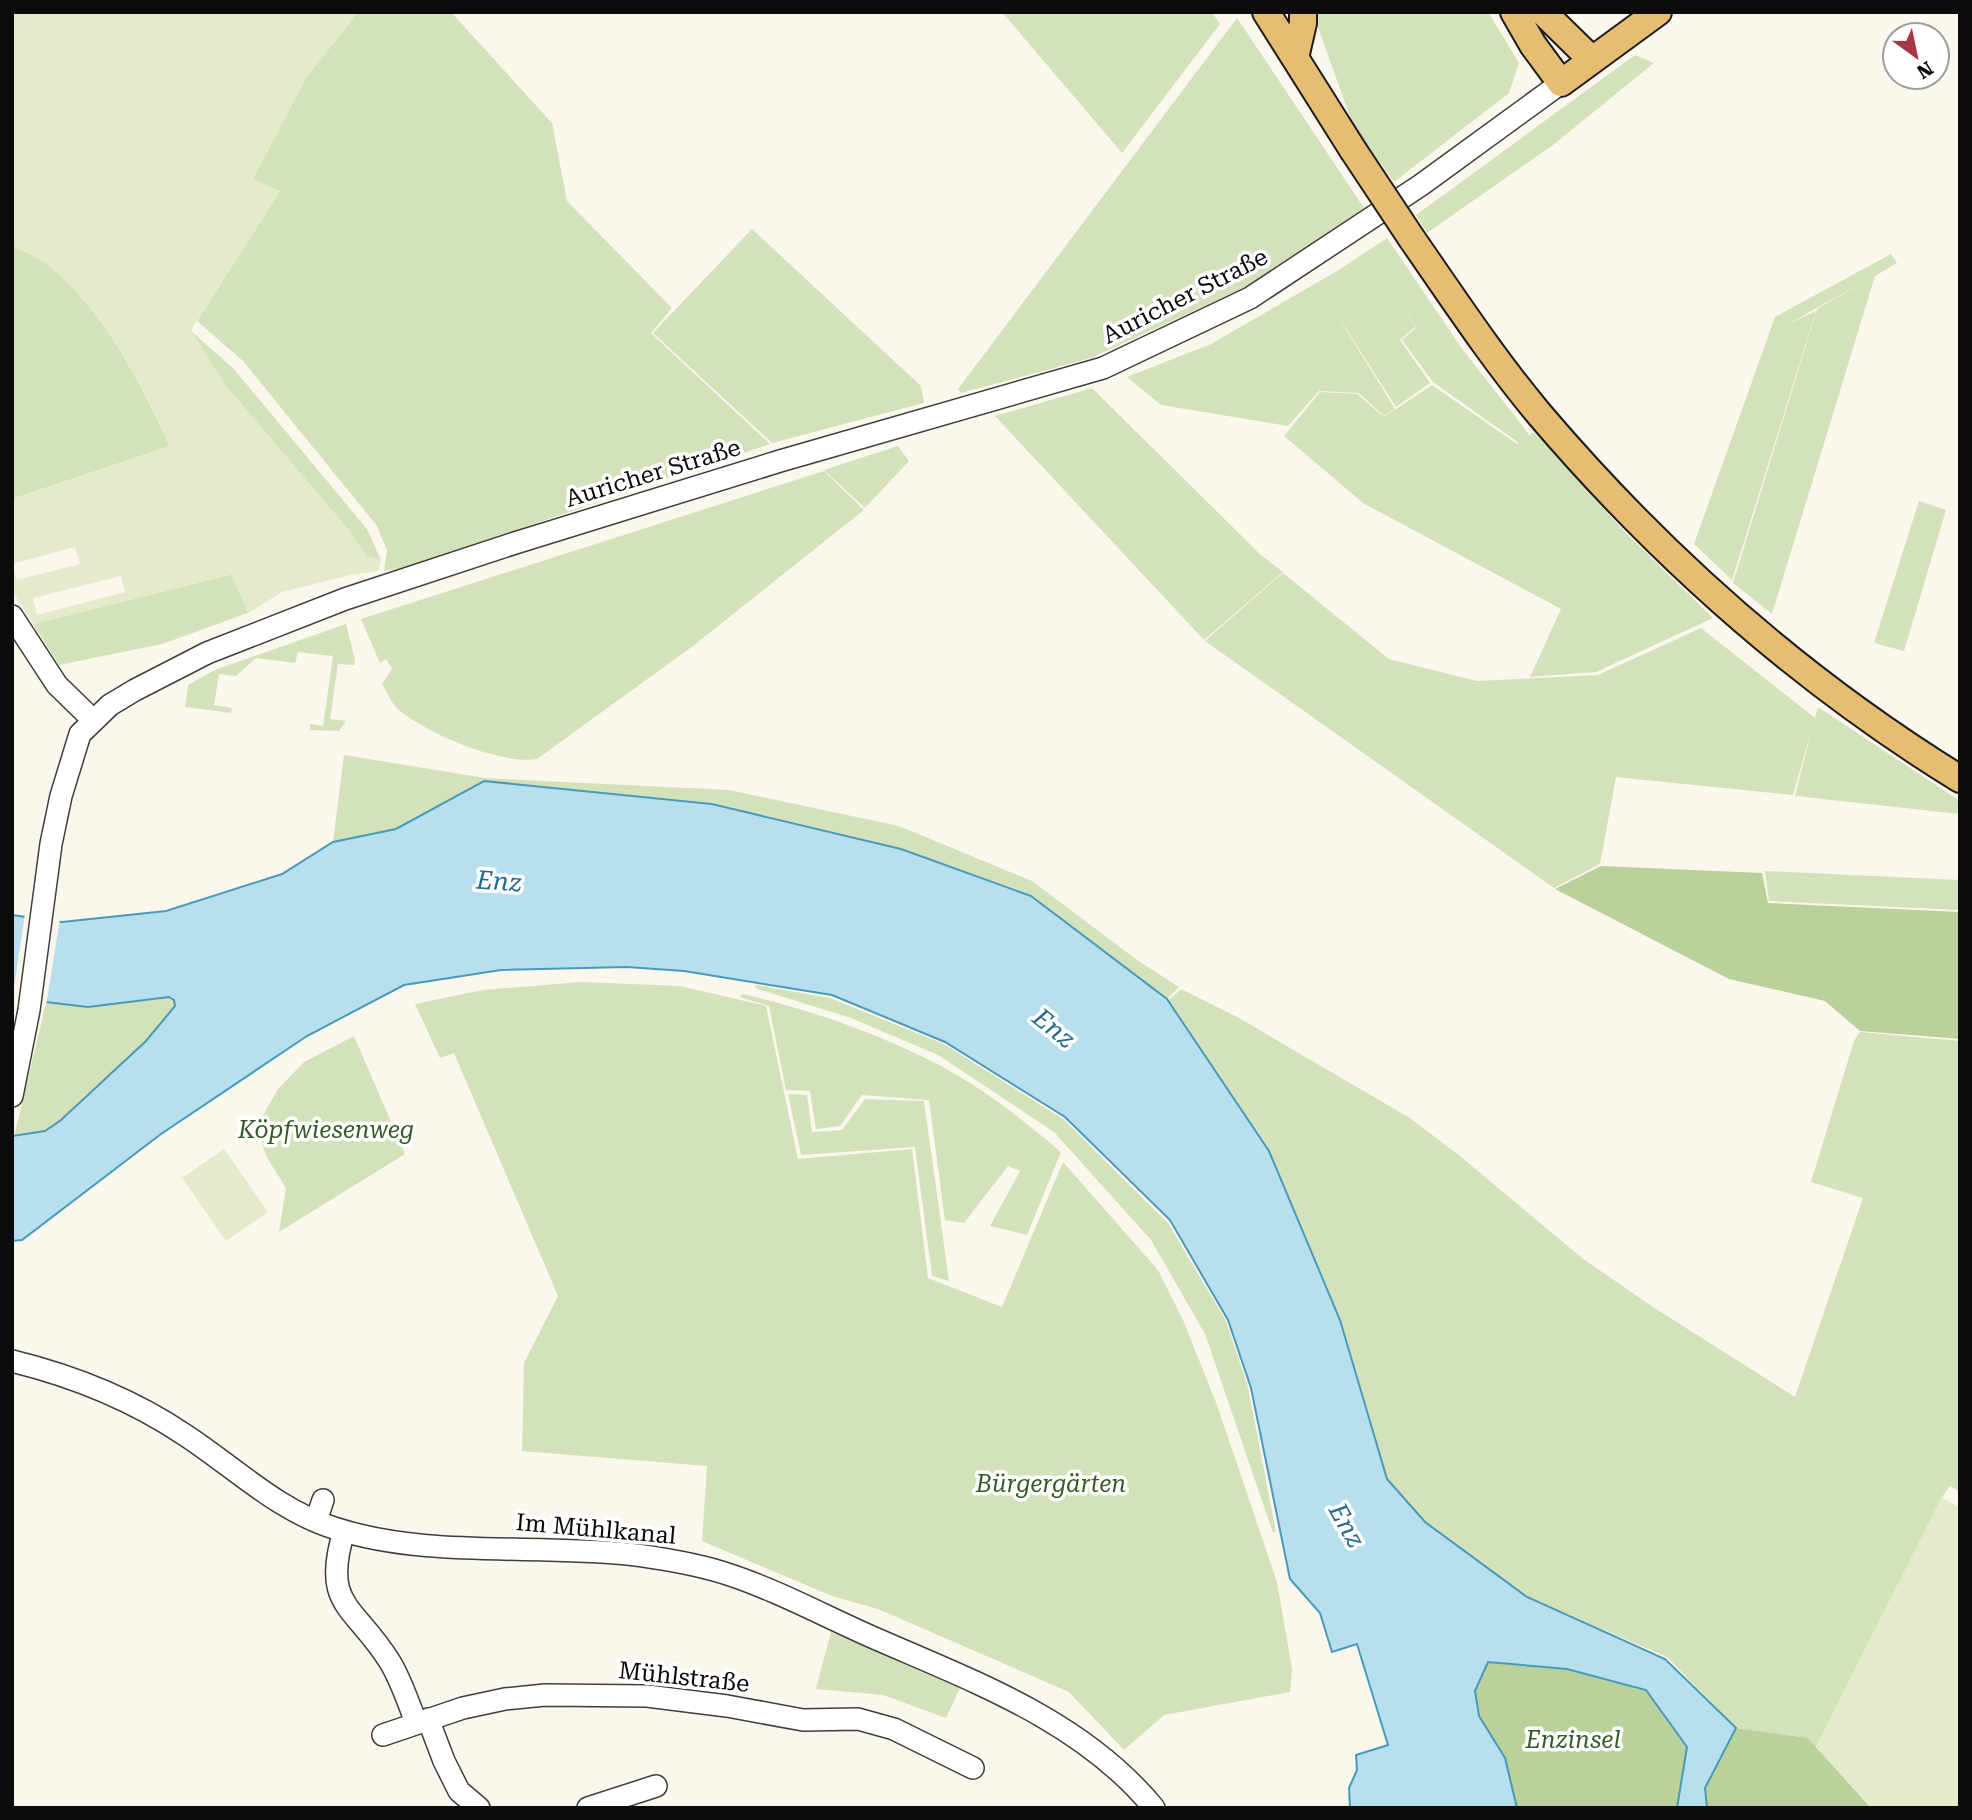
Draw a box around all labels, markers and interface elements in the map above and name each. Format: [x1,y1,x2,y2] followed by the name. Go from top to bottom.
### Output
[1881,21,1951,91] north arrow
[1912,56,1937,84] text: N
[1098,242,1272,350] street label: Auricher Straße
[562,433,744,513] street label: Auricher Straße
[474,864,523,898] water label: Enz
[1026,1001,1081,1054] water label: Enz
[237,1116,414,1144] park label: Köpfwiesenweg
[975,1470,1126,1498] park label: Bürgergärten
[1322,1497,1371,1552] water label: Enz
[515,1508,677,1550] street label: Im Mühlkanal
[617,1656,751,1698] street label: Mühlstraße
[1524,1726,1621,1754] park label: Enzinsel

